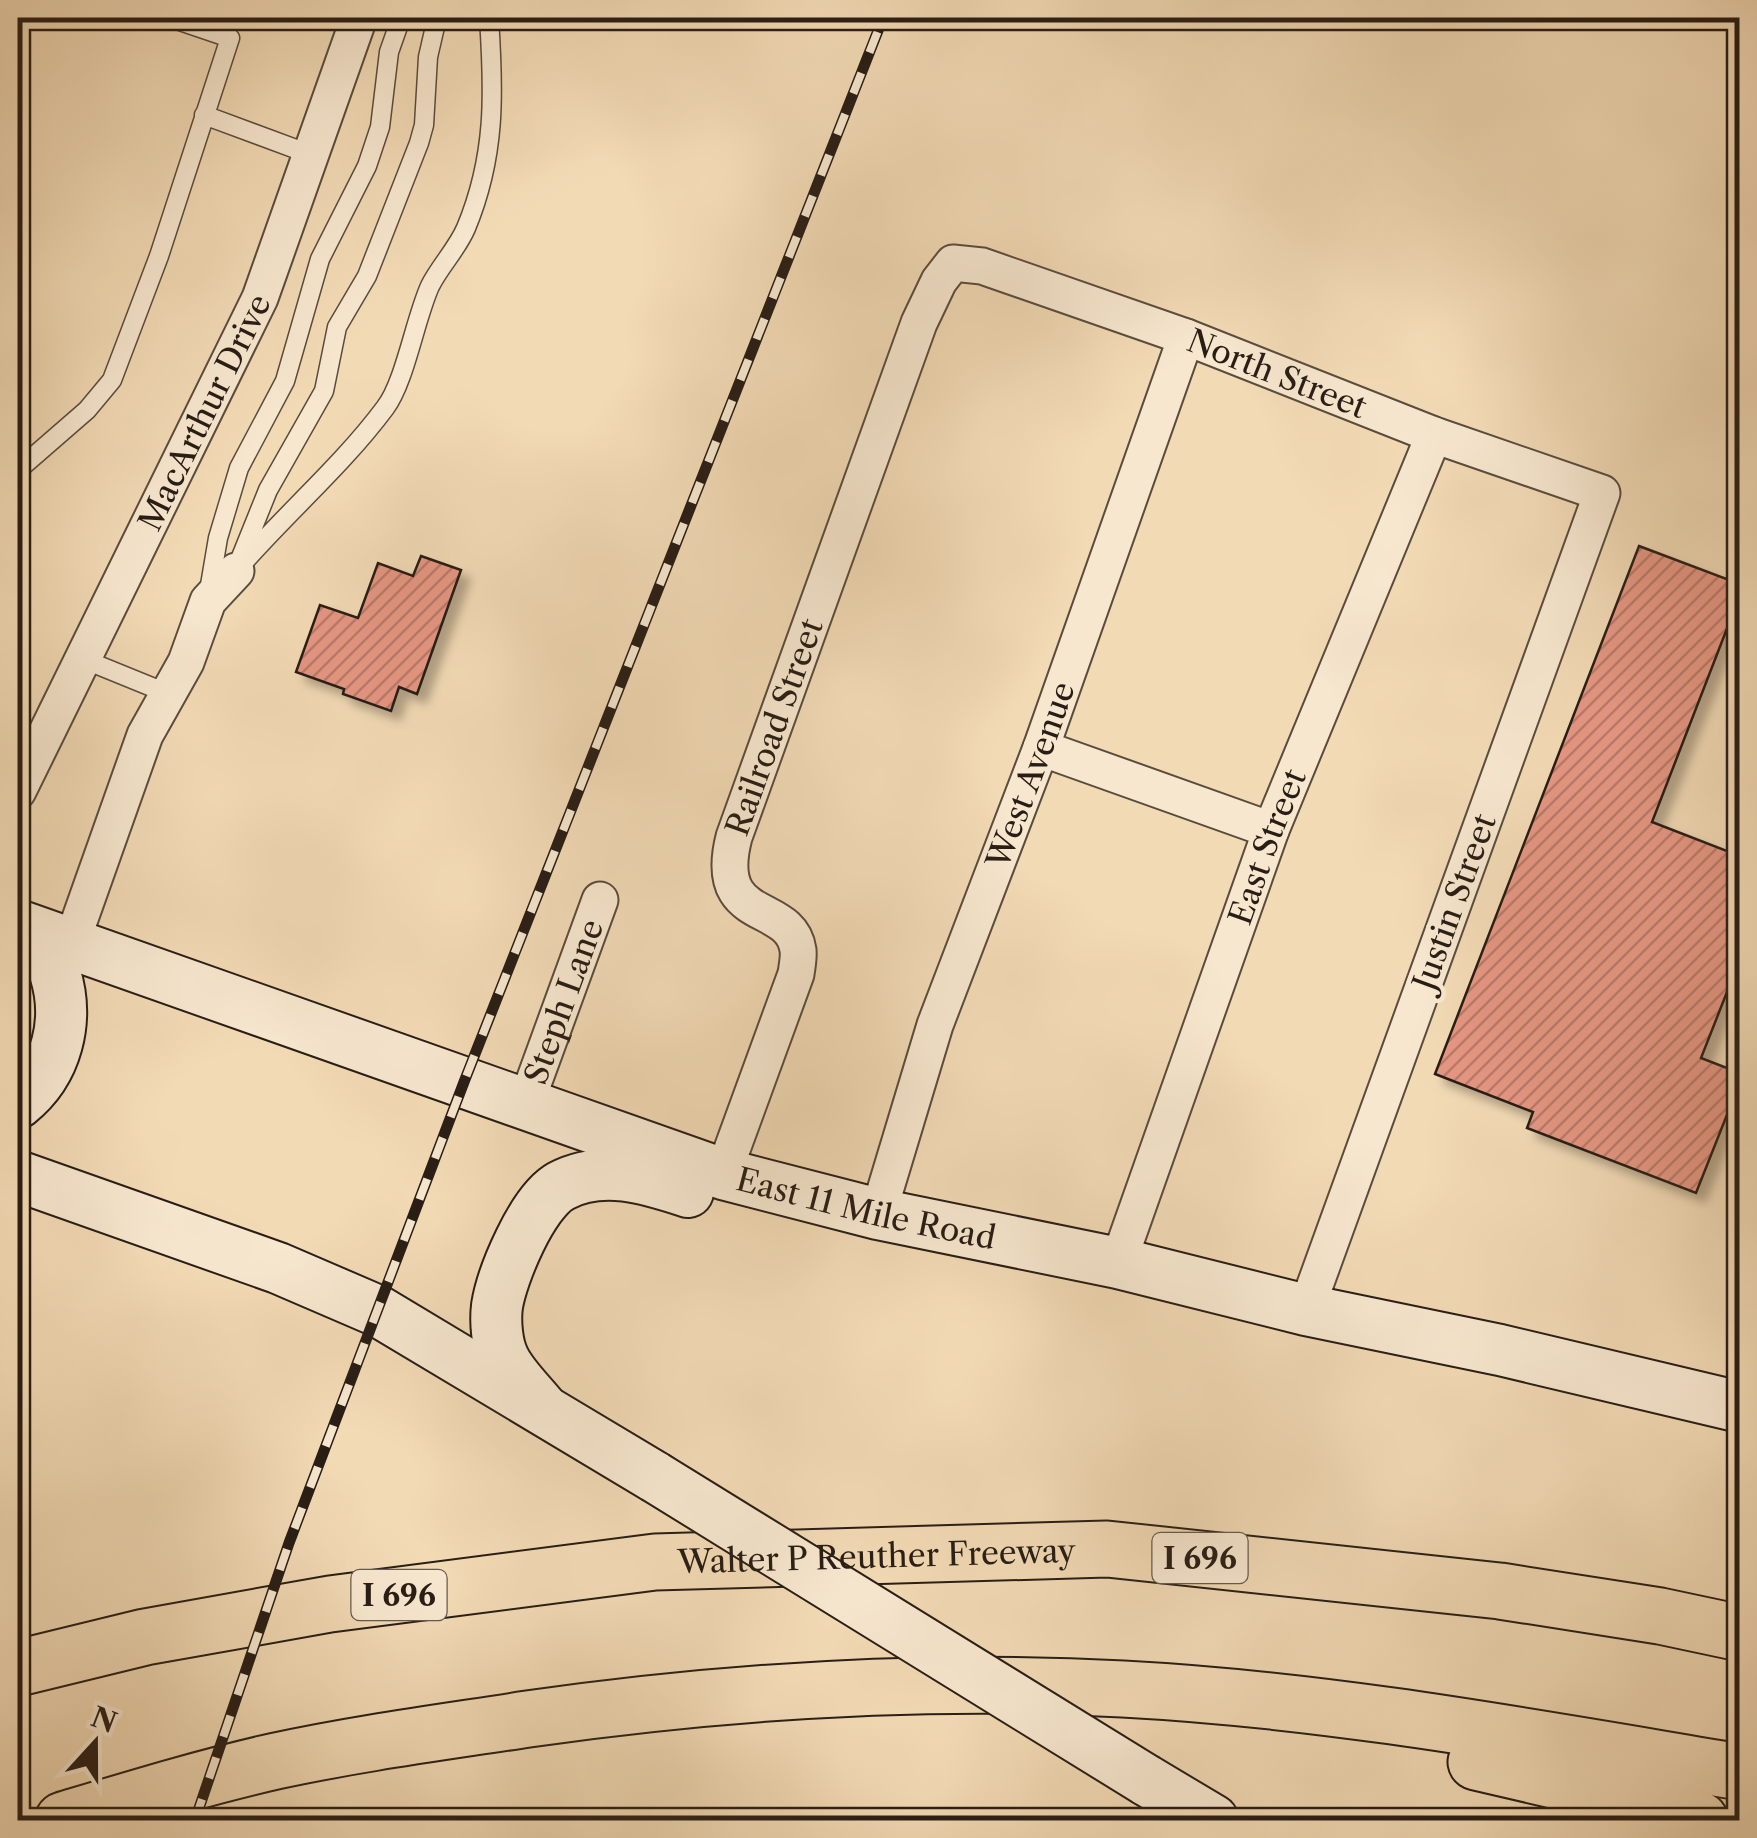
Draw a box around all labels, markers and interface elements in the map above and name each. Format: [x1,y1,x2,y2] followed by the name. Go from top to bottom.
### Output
[129,287,278,537] street label: MacArthur Drive
[1182,320,1373,426] street label: North Street
[717,613,831,841] street label: Railroad Street
[977,676,1082,875] street label: West Avenue
[1220,762,1314,930] street label: East Street
[1402,808,1504,1000] street label: Justin Street
[515,914,611,1089] street label: Steph Lane
[732,1159,999,1257] street label: East 11 Mile Road
[676,1530,1077,1581] street label: Walter P Reuther Freeway
[1152,1533,1248,1583] road number: I 696
[352,1570,446,1620] road number: I 696
[45,1693,145,1793] north arrow
[87,1699,121,1740] text: N

